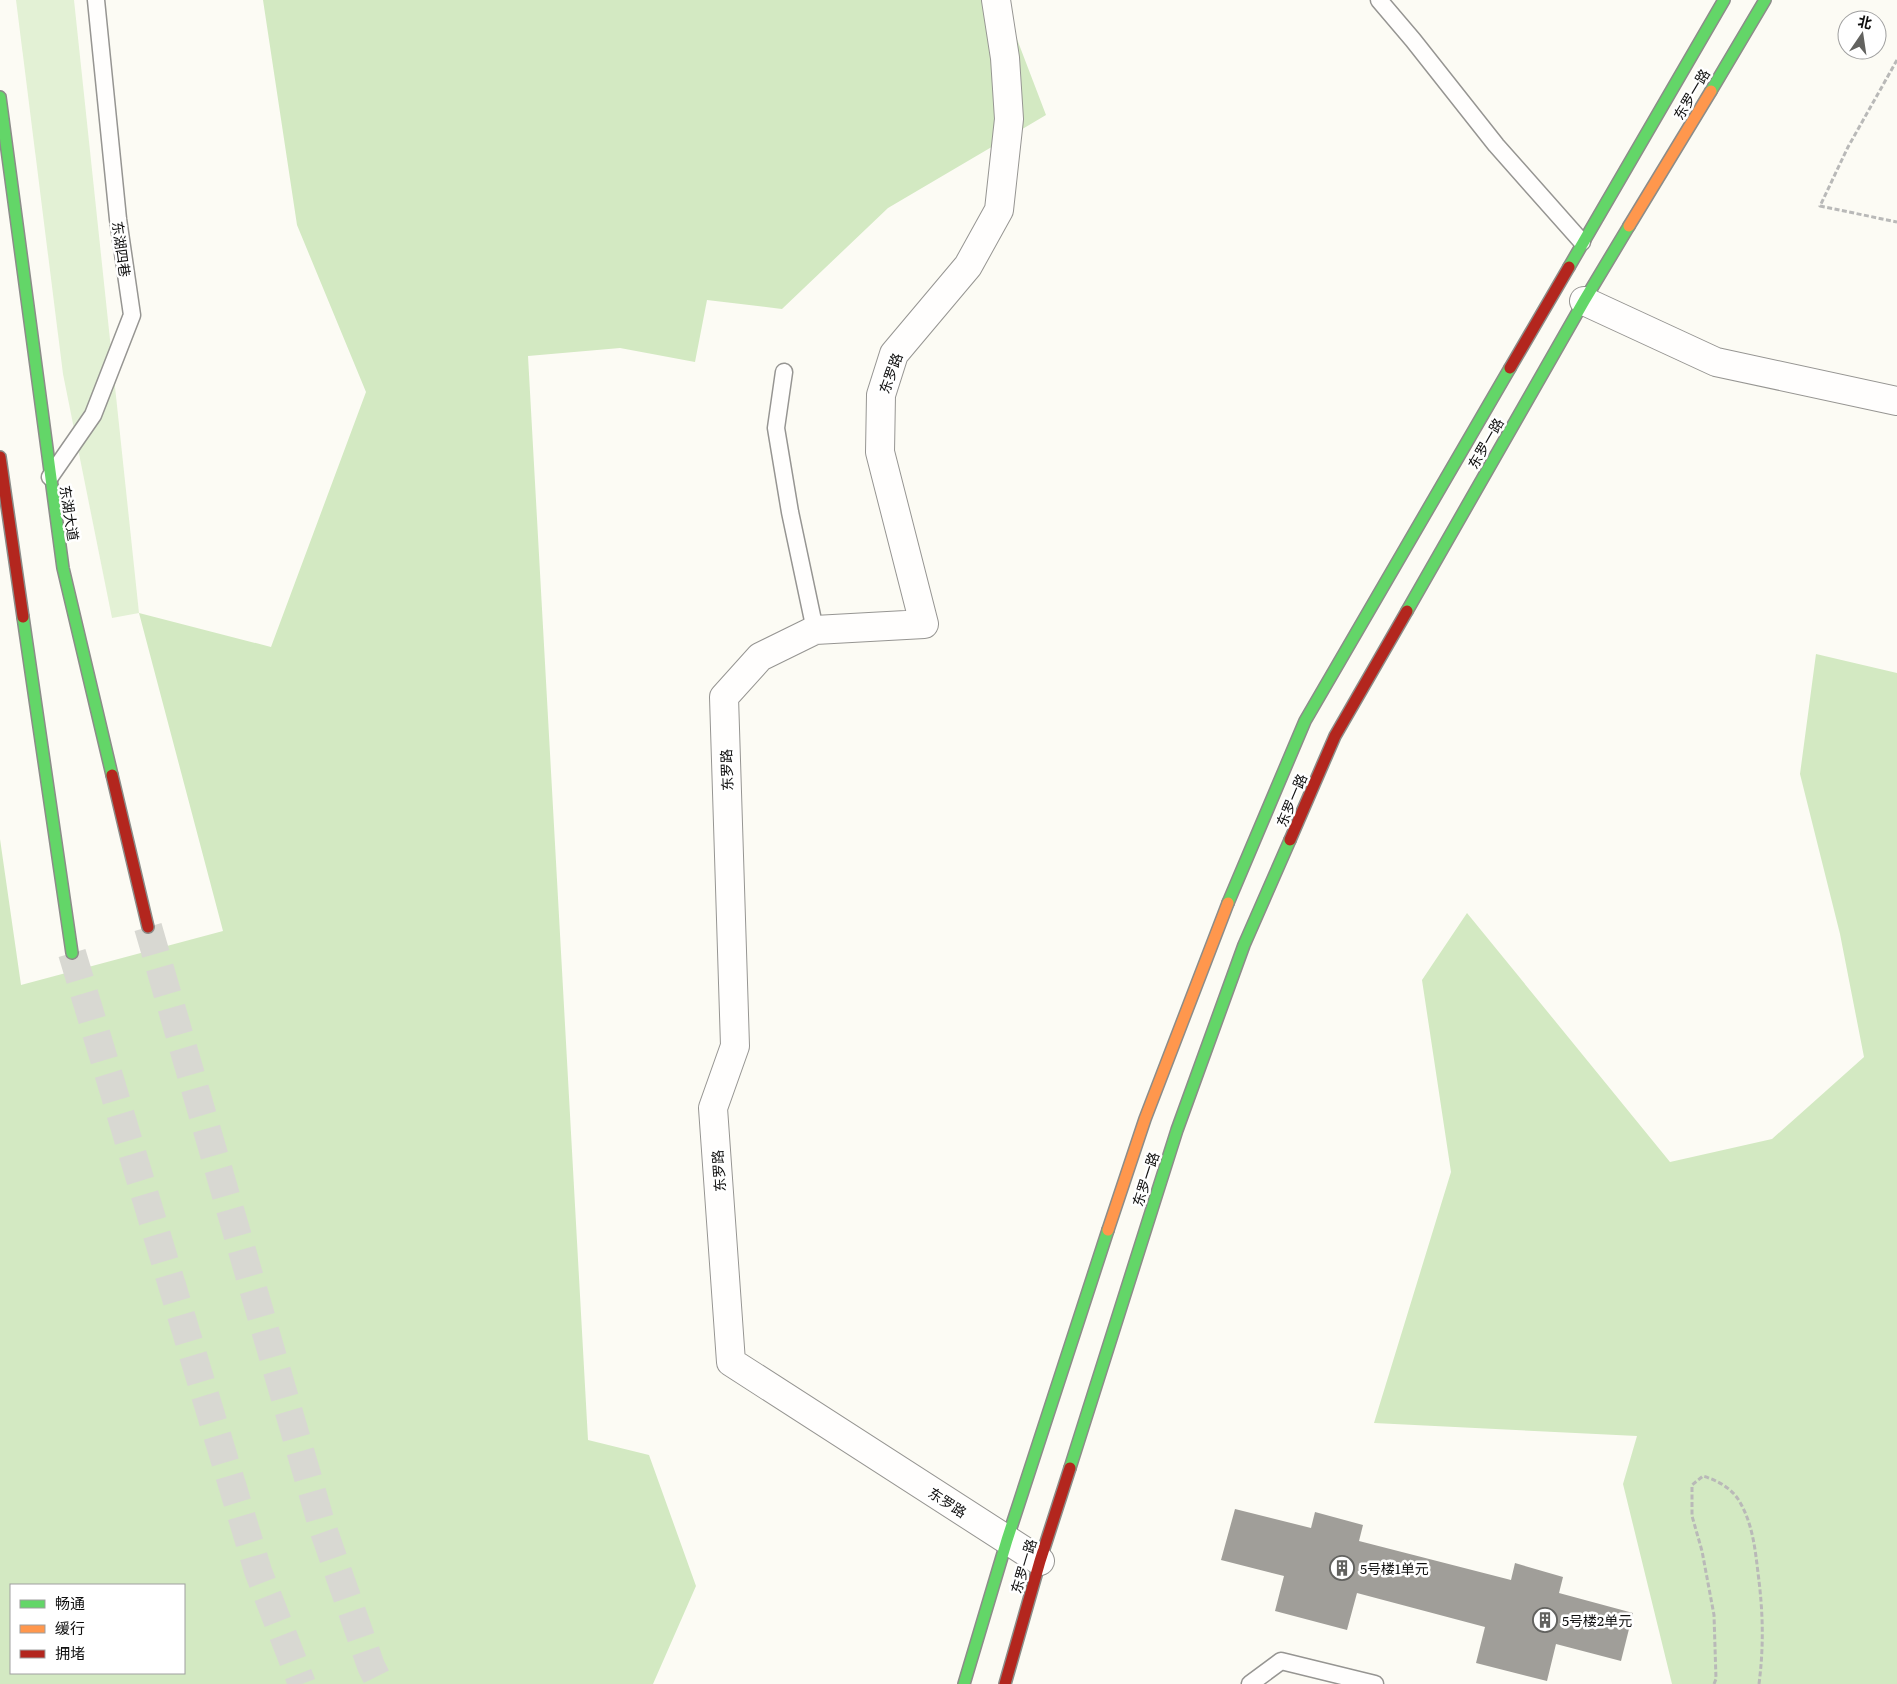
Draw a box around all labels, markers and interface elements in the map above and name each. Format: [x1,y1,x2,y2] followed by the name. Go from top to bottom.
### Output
[1837,10,1887,60] north arrow
[1856,10,1874,33] text: 北
[1668,65,1714,123] street label: 东罗一路
[108,220,136,278] street label: 东湖四巷
[873,350,907,396] street label: 东罗路
[1462,414,1508,472] street label: 东罗一路
[56,484,84,542] street label: 东湖大道
[715,749,737,791] street label: 东罗路
[1271,770,1311,830] street label: 东罗一路
[707,1149,729,1193] street label: 东罗路
[1127,1149,1163,1209] street label: 东罗一路
[925,1482,971,1522] street label: 东罗路
[1005,1536,1041,1596] street label: 东罗一路
[1329,1555,1355,1581] building icon: 5号楼1单元
[1360,1558,1429,1578] place label: 5号楼1单元
[10,1584,185,1674] legend
[55,1591,85,1614] text: 畅通
[1532,1607,1558,1633] building icon: 5号楼2单元
[1562,1610,1632,1630] place label: 5号楼2单元
[55,1616,85,1639] text: 缓行
[55,1641,85,1664] text: 拥堵

